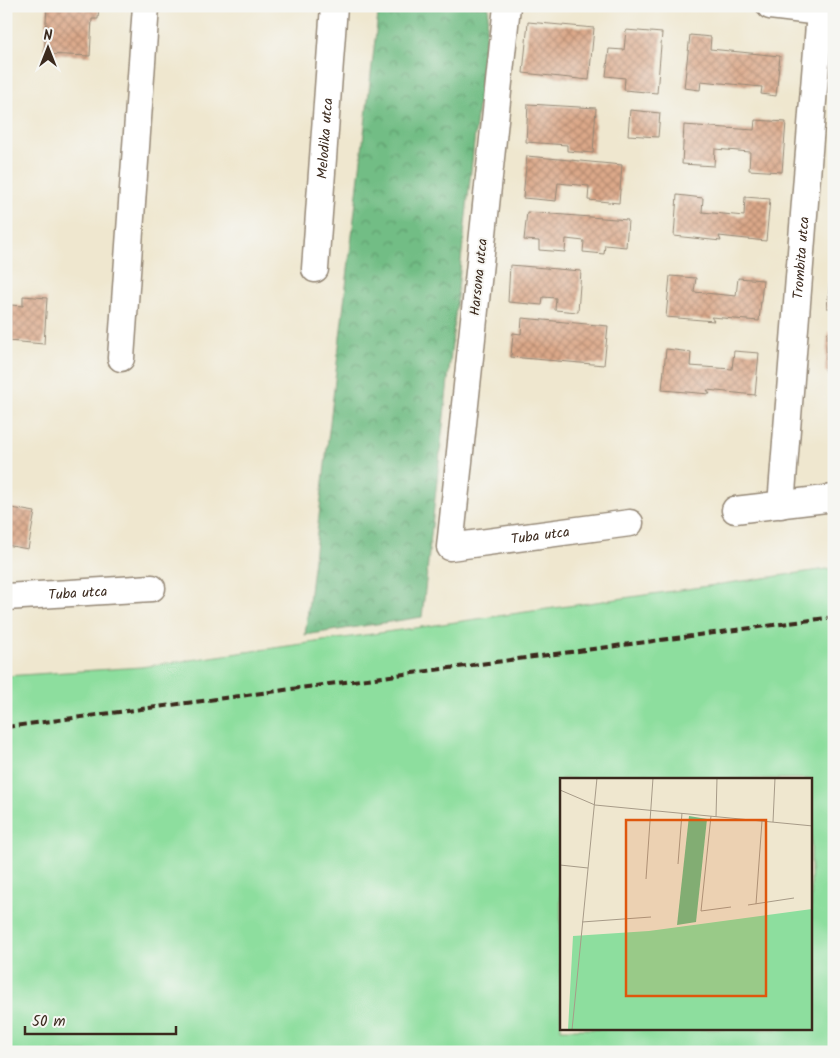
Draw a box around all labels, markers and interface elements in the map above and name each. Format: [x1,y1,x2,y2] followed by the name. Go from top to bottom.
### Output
[22,22,72,72] north arrow
[44,25,53,47] text: N
[312,97,339,180] street label: Melodika utca
[787,216,816,300] street label: Trombita utca
[464,237,494,317] street label: Harsona utca
[510,521,571,551] street label: Tuba utca
[48,581,108,606] street label: Tuba utca
[560,778,812,1030] inset map
[25,1003,176,1035] scale bar
[32,1010,66,1034] text: 50 m

